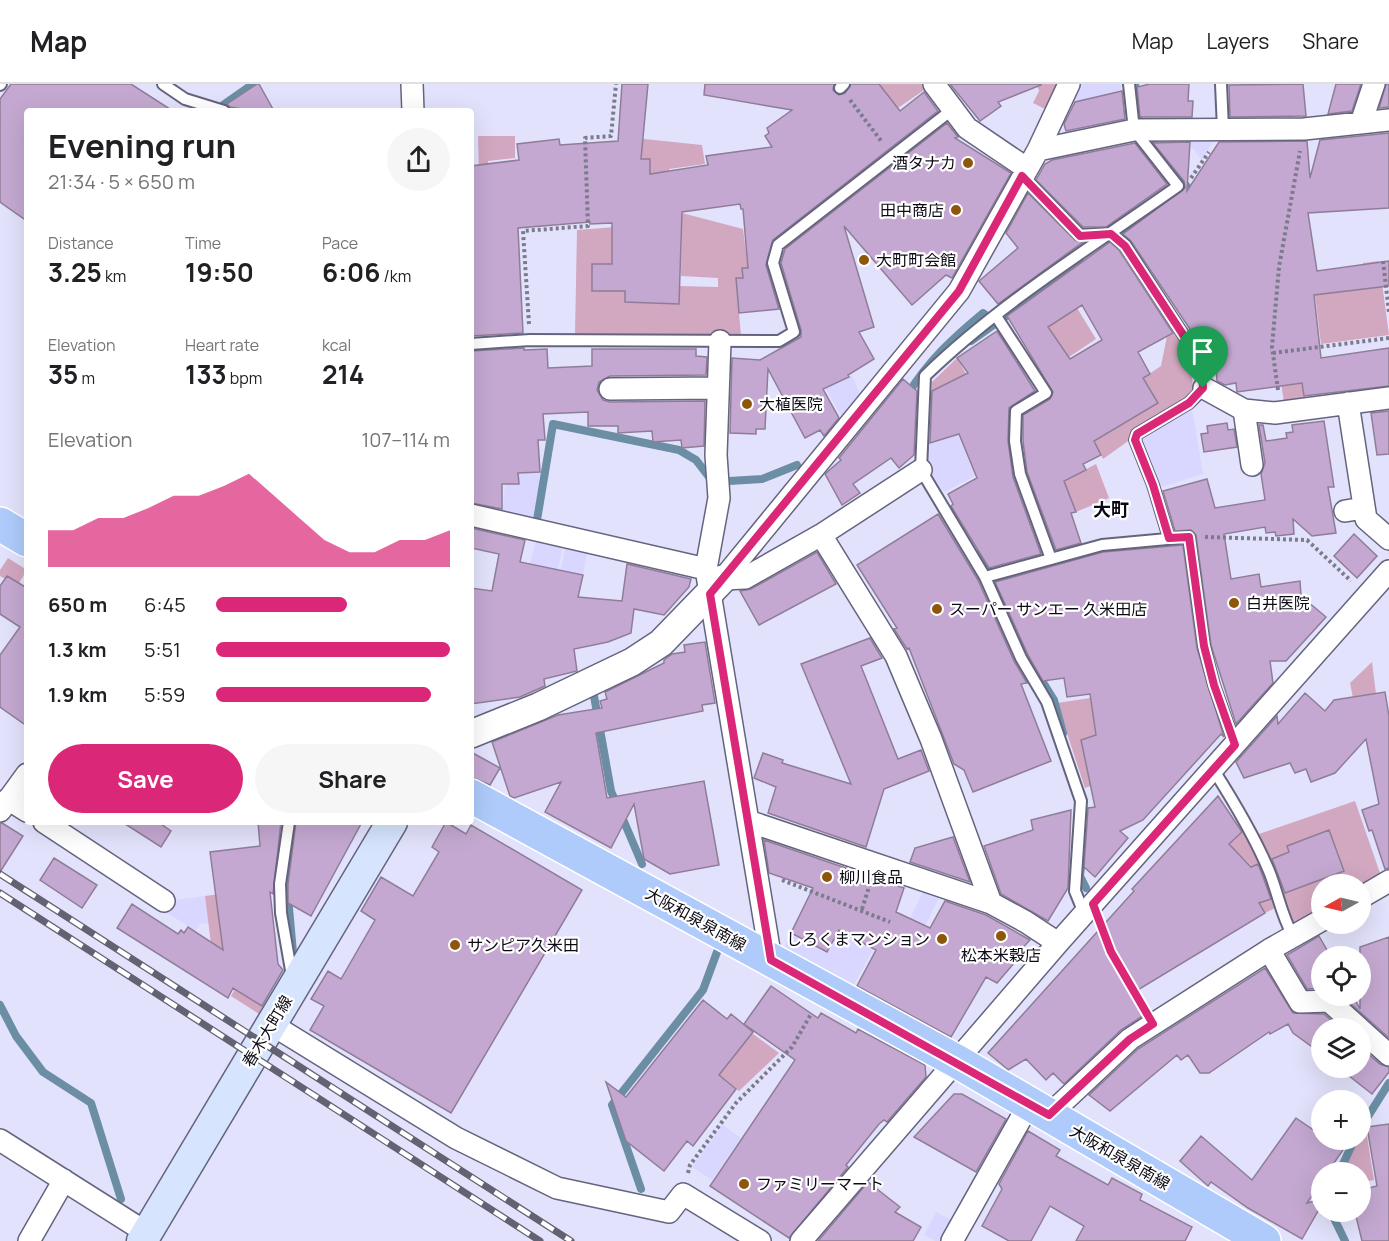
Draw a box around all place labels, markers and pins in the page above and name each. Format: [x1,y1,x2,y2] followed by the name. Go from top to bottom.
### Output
[892,152,956,174] place label: 酒タナカ
[961,156,975,170] marker: 酒タナカ
[880,199,944,221] place label: 田中商店
[949,203,963,217] marker: 田中商店
[876,249,956,271] place label: 大町町会館
[857,253,871,267] marker: 大町町会館
[1177,326,1228,388] pin
[759,393,823,415] place label: 大植医院
[740,397,754,411] marker: 大植医院
[1246,592,1310,614] place label: 白井医院
[1227,596,1241,610] marker: 白井医院
[949,598,1147,620] place label: スーパー サンエー 久米田店
[930,602,944,616] marker: スーパー サンエー 久米田店
[839,866,903,888] place label: 柳川食品
[820,870,834,884] marker: 柳川食品
[786,928,930,950] place label: しろくまマンション
[994,929,1008,943] marker: 松本米穀店
[935,932,949,946] marker: しろくまマンション
[467,934,579,956] place label: サンピア久米田
[448,938,462,952] marker: サンピア久米田
[961,944,1041,966] place label: 松本米穀店
[756,1173,884,1195] place label: ファミリーマート
[737,1177,751,1191] marker: ファミリーマート

